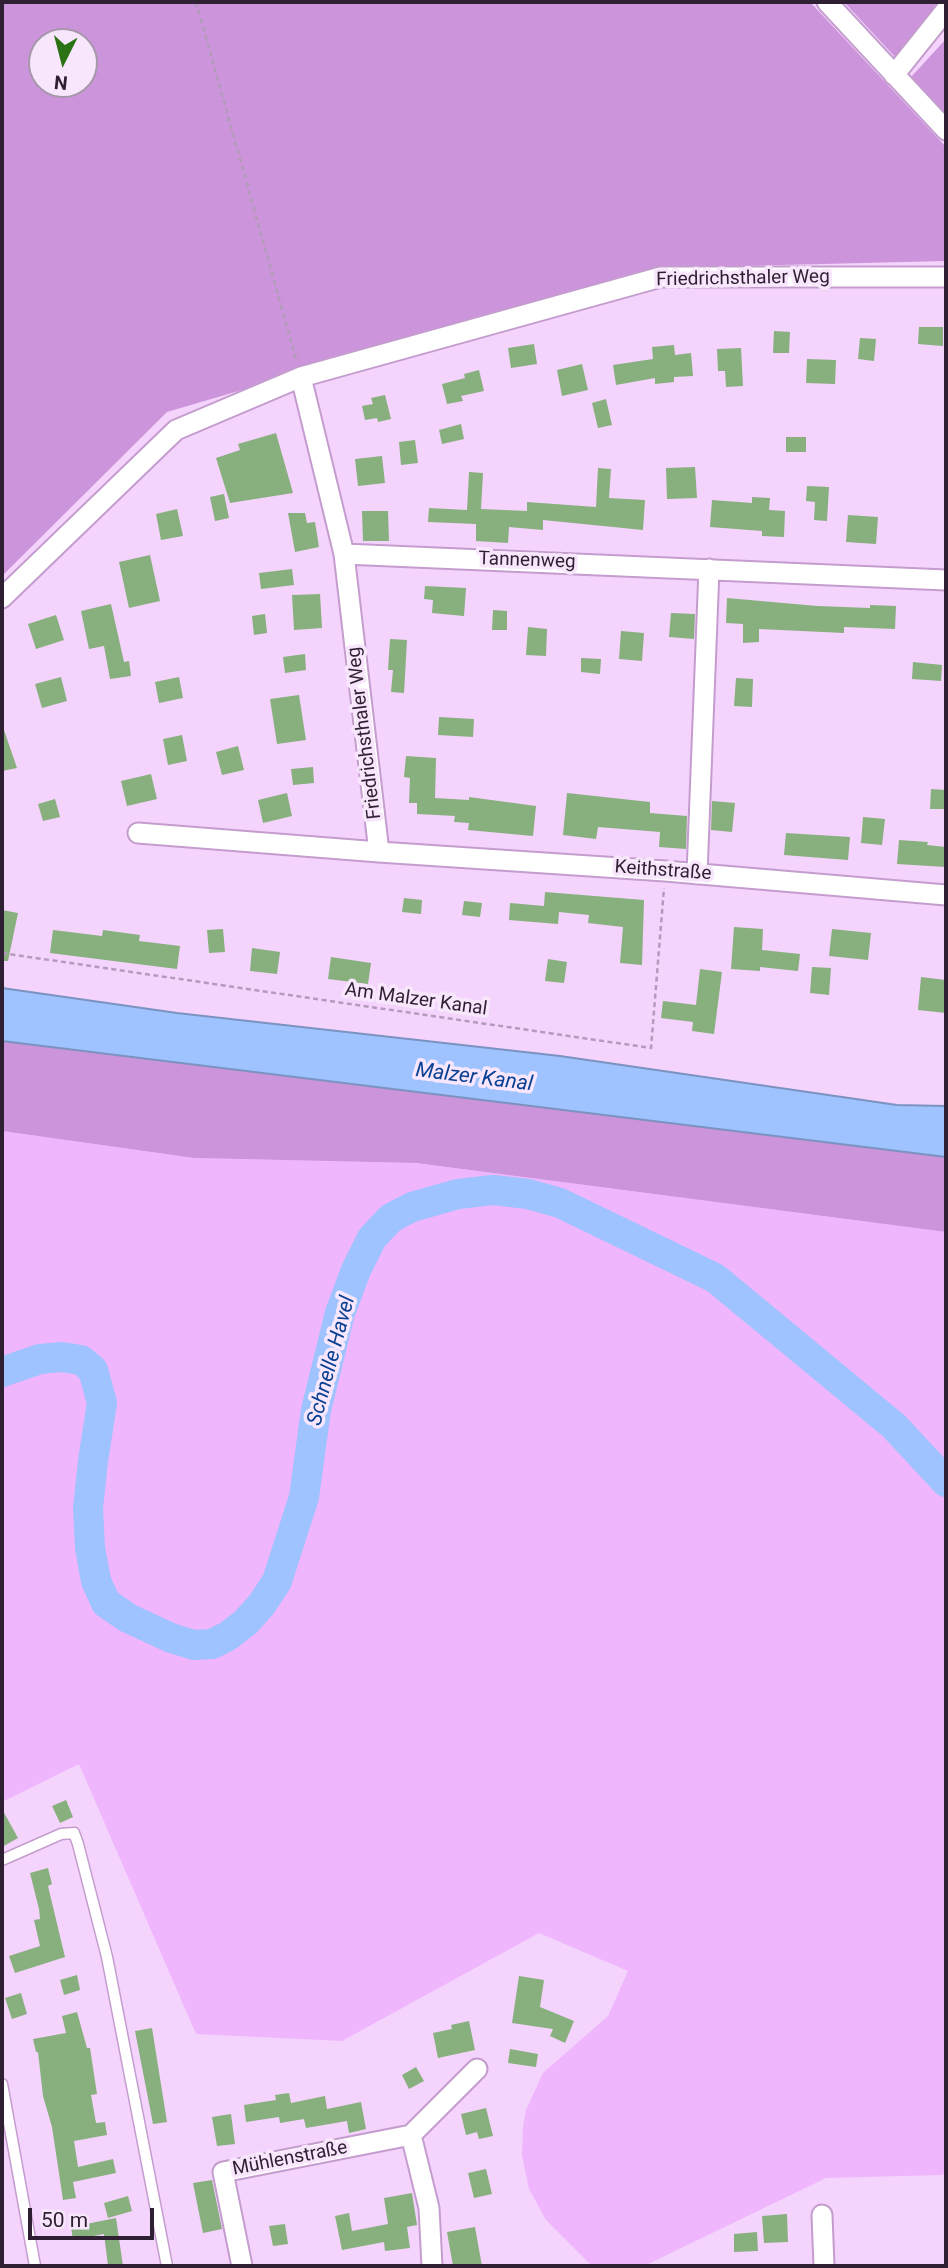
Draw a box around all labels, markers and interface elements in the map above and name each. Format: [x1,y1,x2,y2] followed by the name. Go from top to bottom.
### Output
[28,28,98,98] north arrow
[53,70,69,95] text: N
[656,266,830,292] street label: Friedrichsthaler Weg
[478,548,576,574] street label: Tannenweg
[343,645,387,821] street label: Friedrichsthaler Weg
[614,856,712,886] street label: Keithstraße
[343,979,489,1021] street label: Am Malzer Kanal
[414,1058,534,1098] water label: Malzer Kanal
[303,1294,361,1428] water label: Schnelle Havel
[231,2137,349,2181] street label: Mühlenstraße
[32,2194,158,2238] scale bar
[41,2208,88,2232] text: 50 m

